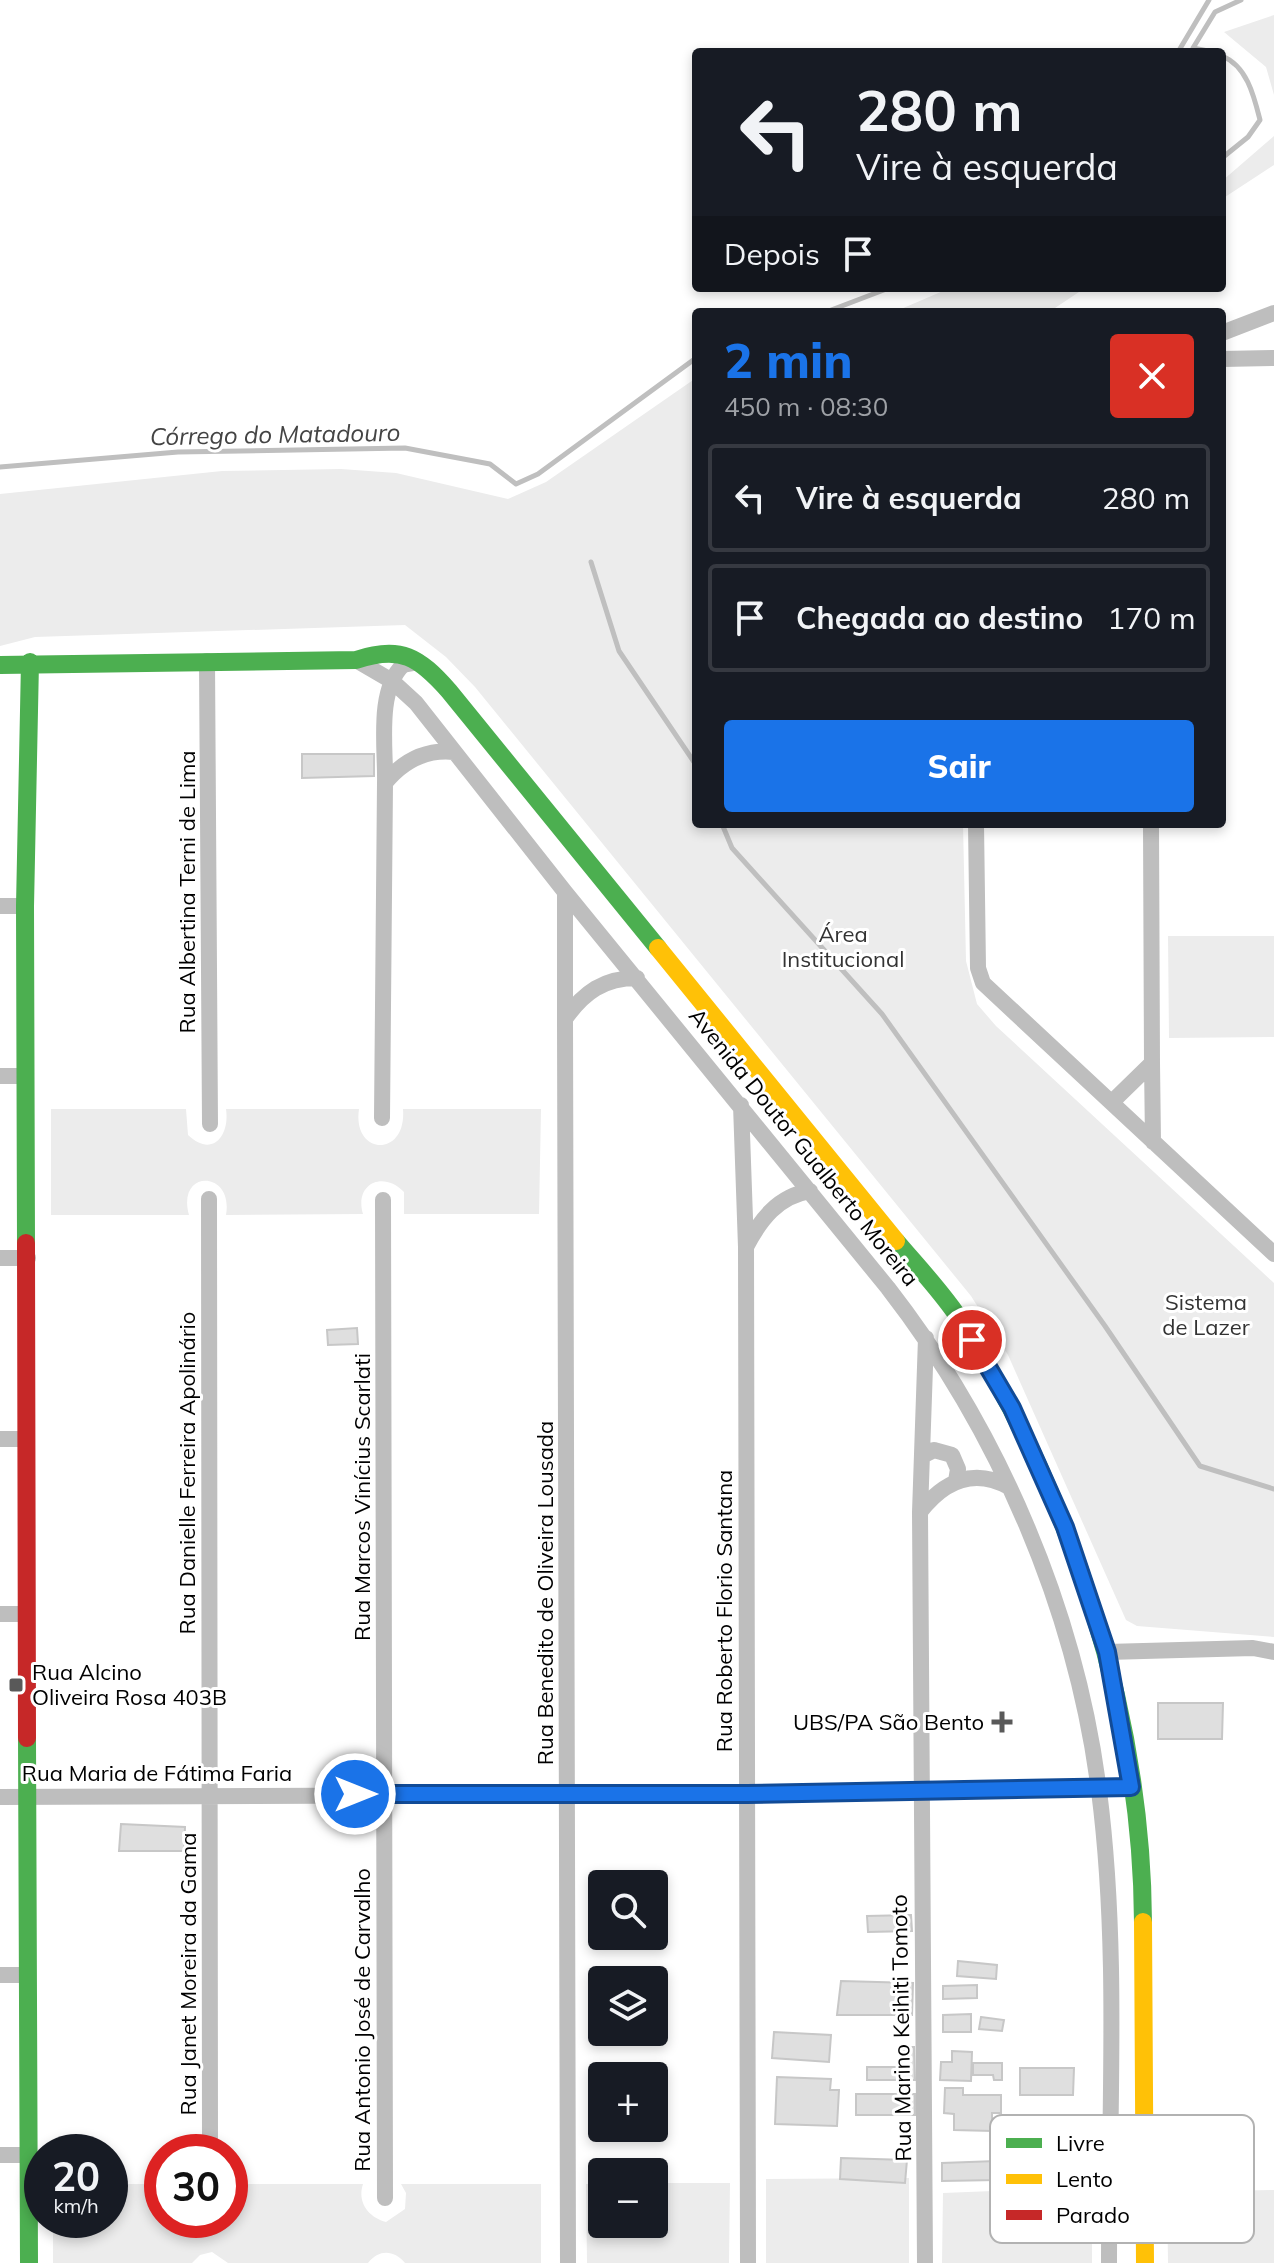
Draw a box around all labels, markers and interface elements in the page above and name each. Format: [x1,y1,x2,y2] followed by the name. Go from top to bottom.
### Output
[856,75,1023,145] text: 280 m
[724,80,828,184] icon: left
[856,144,1118,189] text: Vire à esquerda
[836,232,880,276] icon: arrive
[724,235,820,273] text: Depois
[724,330,853,390] text: 2 min
[1110,334,1194,418] button: close
[724,390,888,423] text: 450 m · 08:30
[150,417,400,451] water label: Córrego do Matadouro
[728,476,772,520] icon: left
[796,479,1022,517] text: Vire à esquerda
[1102,479,1190,517] text: 280 m
[728,596,772,640] icon: arrive
[796,599,1083,637] text: Chegada ao destino
[1107,599,1195,637] text: 170 m
[724,720,1194,812] button: Sair
[173,751,201,1033] street label: Rua Albertina Terni de Lima
[782,920,904,973] park label: Área Institucional
[683,1002,925,1292] street label: Avenida Doutor Gualberto Moreira
[1162,1288,1250,1341] park label: Sistema de Lazer
[938,1306,1006,1374] pin
[173,1312,201,1634] street label: Rua Danielle Ferreira Apolinário
[950,1318,994,1362] icon: arrive
[348,1353,376,1641] street label: Rua Marcos Vinícius Scarlati
[531,1421,559,1765] street label: Rua Benedito de Oliveira Lousada
[710,1470,738,1752] street label: Rua Roberto Florio Santana
[32,1658,227,1711] place label: Rua Alcino Oliveira Rosa 403B
[7,1676,25,1694] marker: Rua Alcino Oliveira Rosa 403B
[793,1708,984,1736] place label: UBS/PA São Bento
[991,1711,1013,1733] marker: UBS/PA São Bento
[313,1752,397,1836] position arrow
[22,1759,292,1787] street label: Rua Maria de Fátima Faria
[174,1833,202,2115] street label: Rua Janet Moreira da Gama
[348,1868,376,2172] street label: Rua Antonio José de Carvalho
[588,1870,668,2238] map controls
[588,1870,668,1950] button: search
[885,1894,917,2162] street label: Rua Marino Keihiti Tomoto
[588,1966,668,2046] button: layers
[588,2062,668,2142] button: +
[990,2115,1254,2243] legend
[1056,2129,1105,2157] text: Livre
[144,2134,248,2238] speed limit sign: 30
[52,2151,100,2201] text: 20
[588,2158,668,2238] button: −
[1056,2165,1113,2193] text: Lento
[53,2193,99,2218] text: km/h
[1056,2201,1130,2229] text: Parado

